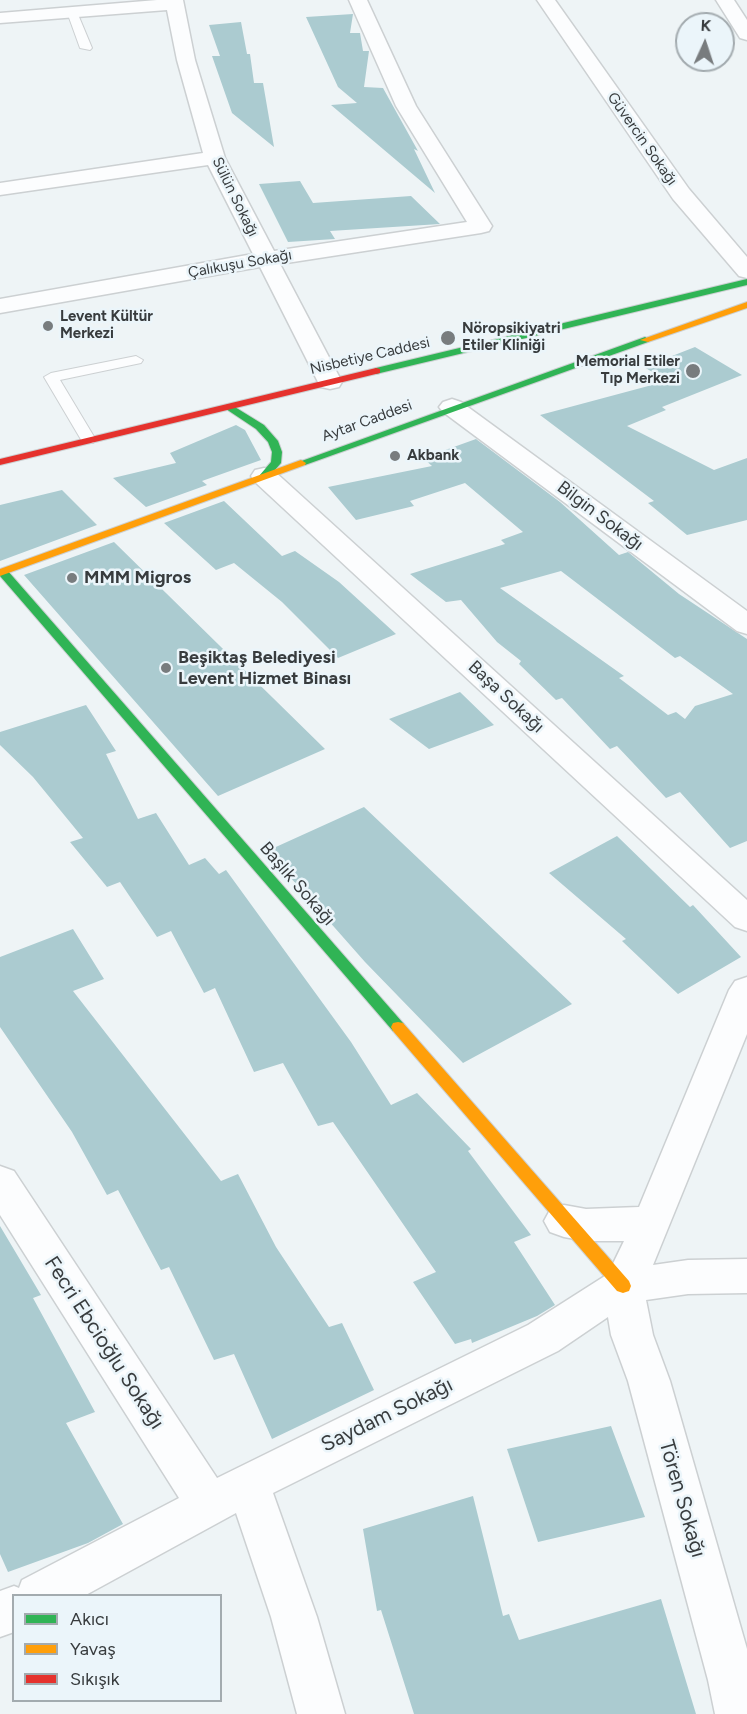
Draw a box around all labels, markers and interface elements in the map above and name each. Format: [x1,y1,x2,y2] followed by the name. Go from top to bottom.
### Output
[675,12,735,72] north arrow
[700,16,712,35] text: K
[603,89,681,189] street label: Güvercin Sokağı
[208,154,262,240] street label: Sülün Sokağı
[187,246,293,282] street label: Çalıkuşu Sokağı
[60,308,153,343] place label: Levent Kültür Merkezi
[41,319,55,333] marker: Levent Kültür Merkezi
[462,320,561,355] place label: Nöropsikiyatri Etiler Kliniği
[439,329,457,347] marker: Nöropsikiyatri Etiler Kliniği
[308,333,432,379] street label: Nisbetiye Caddesi
[576,353,680,388] place label: Memorial Etiler Tıp Merkezi
[684,362,702,380] marker: Memorial Etiler Tıp Merkezi
[319,396,415,446] street label: Aytar Caddesi
[407,447,459,465] place label: Akbank
[388,449,402,463] marker: Akbank
[553,477,647,555] street label: Bilgin Sokağı
[84,567,191,589] place label: MMM Migros
[65,571,79,585] marker: MMM Migros
[178,647,351,690] place label: Beşiktaş Belediyesi Levent Hizmet Binası
[463,656,549,738] street label: Başa Sokağı
[159,661,173,675] marker: Beşiktaş Belediyesi Levent Hizmet Binası
[255,838,339,930] street label: Başlık Sokağı
[39,1252,169,1434] street label: Fecri Ebcioğlu Sokağı
[317,1372,457,1458] street label: Saydam Sokağı
[653,1437,711,1561] street label: Tören Sokağı
[12,1594,222,1702] legend
[70,1608,109,1630] text: Akıcı
[70,1638,116,1660] text: Yavaş
[70,1668,120,1690] text: Sıkışık

